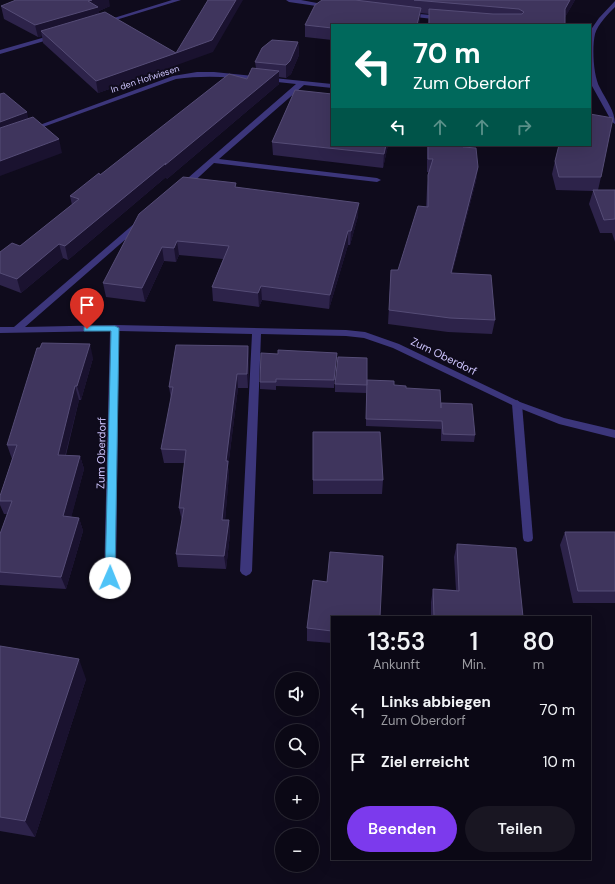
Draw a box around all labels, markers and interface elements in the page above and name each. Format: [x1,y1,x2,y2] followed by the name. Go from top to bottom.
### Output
[413,35,481,72] text: 70 m
[347,40,399,92] icon: left
[109,62,181,96] street label: In den Hofwiesen
[413,71,530,95] text: Zum Oberdorf
[387,116,409,138] icon: left
[429,116,451,138] icon: ahead
[471,116,493,138] icon: ahead
[513,116,535,138] icon: right
[70,288,104,329] pin
[76,294,98,316] icon: arrive
[409,334,480,378] street label: Zum Oberdorf
[93,417,109,489] street label: Zum Oberdorf
[89,557,131,599] position arrow
[368,626,425,657] text: 13:53
[470,626,478,657] text: 1
[523,626,554,657] text: 80
[373,656,420,673] text: Ankunft
[462,656,486,673] text: Min.
[533,656,544,673] text: m
[275,672,319,872] map controls
[275,672,319,716] button: sound
[381,692,491,712] text: Links abbiegen
[347,699,369,721] icon: left
[540,700,575,720] text: 70 m
[381,712,466,729] text: Zum Oberdorf
[275,724,319,768] button: search
[347,751,369,773] icon: arrive
[381,752,470,772] text: Ziel erreicht
[543,752,575,772] text: 10 m
[275,776,319,820] button: +
[347,806,457,852] button: Beenden
[465,806,575,852] button: Teilen
[275,828,319,872] button: −

